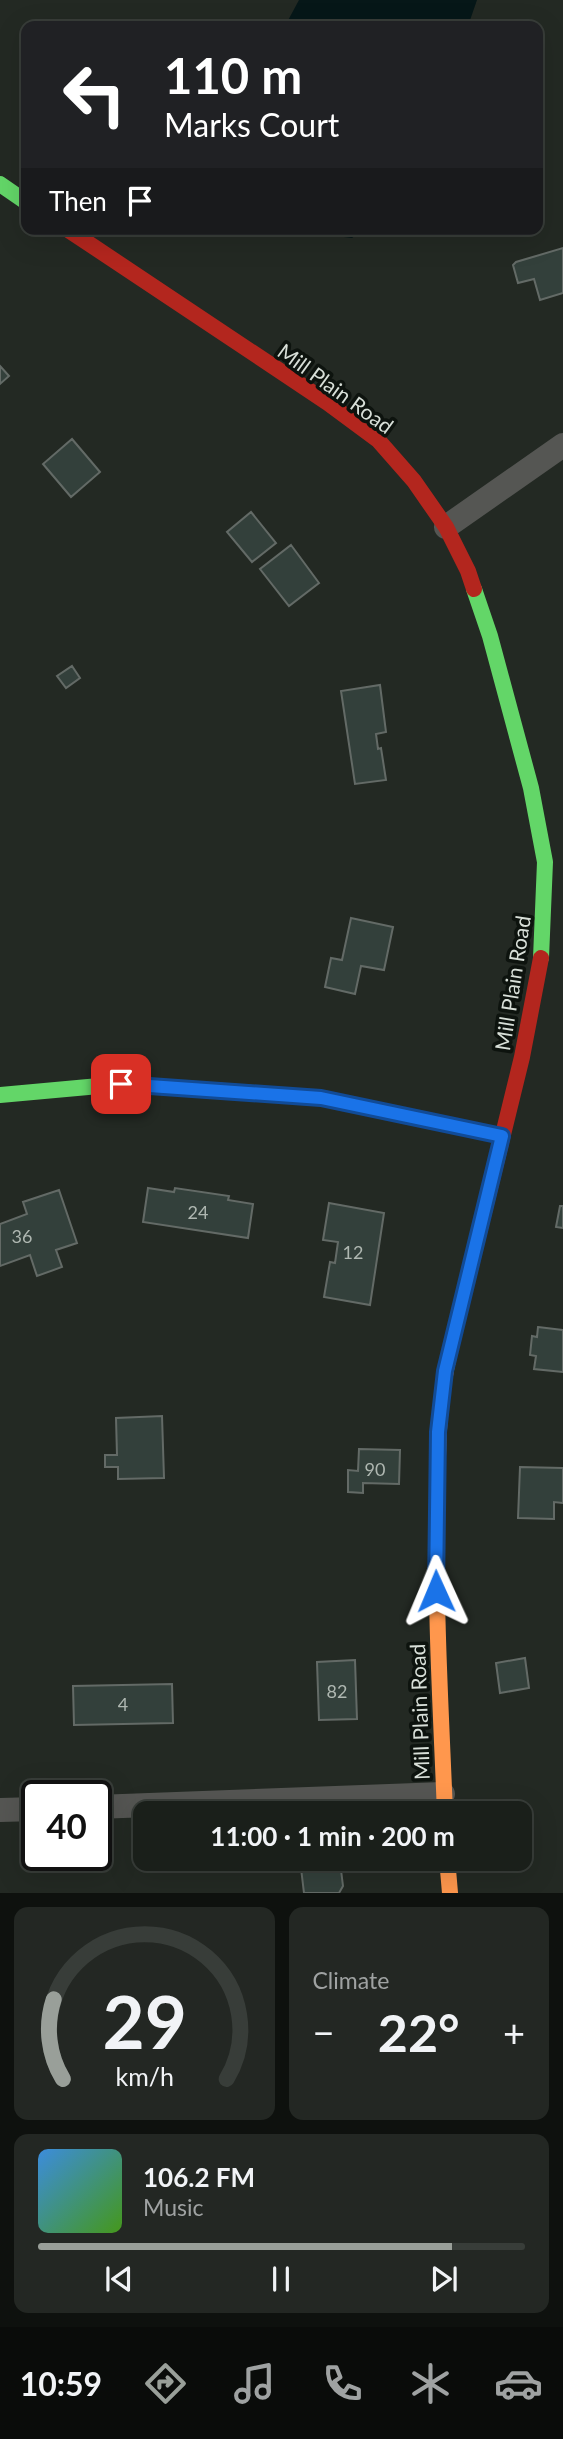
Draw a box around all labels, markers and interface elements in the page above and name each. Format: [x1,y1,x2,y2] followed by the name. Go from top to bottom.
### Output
[164,46,302,104] text: 110 m
[49,49,140,140] icon: left
[164,105,339,144] text: Marks Court
[121,182,159,220] icon: arrive
[49,185,107,217] text: Then
[274,338,398,438] street label: Mill Plain Road
[489,914,535,1052] street label: Mill Plain Road
[91,1054,151,1114] pin
[102,1065,140,1103] icon: arrive
[188,1201,208,1223] house number: 24
[12,1225,32,1247] house number: 36
[343,1241,363,1263] house number: 12
[365,1458,385,1480] house number: 90
[399,1554,473,1628] position arrow
[404,1643,434,1781] street label: Mill Plain Road
[327,1680,347,1702] house number: 82
[118,1693,128,1715] house number: 4
[21,1780,112,1871] speed limit sign: 40
[210,1820,455,1852] text: 11:00 · 1 min · 200 m
[313,1966,389,1994] text: Climate
[102,1978,186,2066] text: 29
[378,2001,460,2063] text: 22°
[313,2009,335,2055] text: −
[503,2009,525,2055] text: +
[115,2061,174,2091] text: km/h
[143,2161,255,2193] text: 106.2 FM
[143,2193,203,2221] text: Music
[100,2260,138,2298] icon: previous
[262,2260,300,2298] icon: pause
[425,2260,463,2298] icon: next
[141,2359,190,2408] icon: directions
[230,2359,279,2408] icon: music
[318,2359,367,2408] icon: phone
[406,2359,455,2408] icon: climate
[494,2359,543,2408] icon: car
[20,2364,102,2403] text: 10:59

